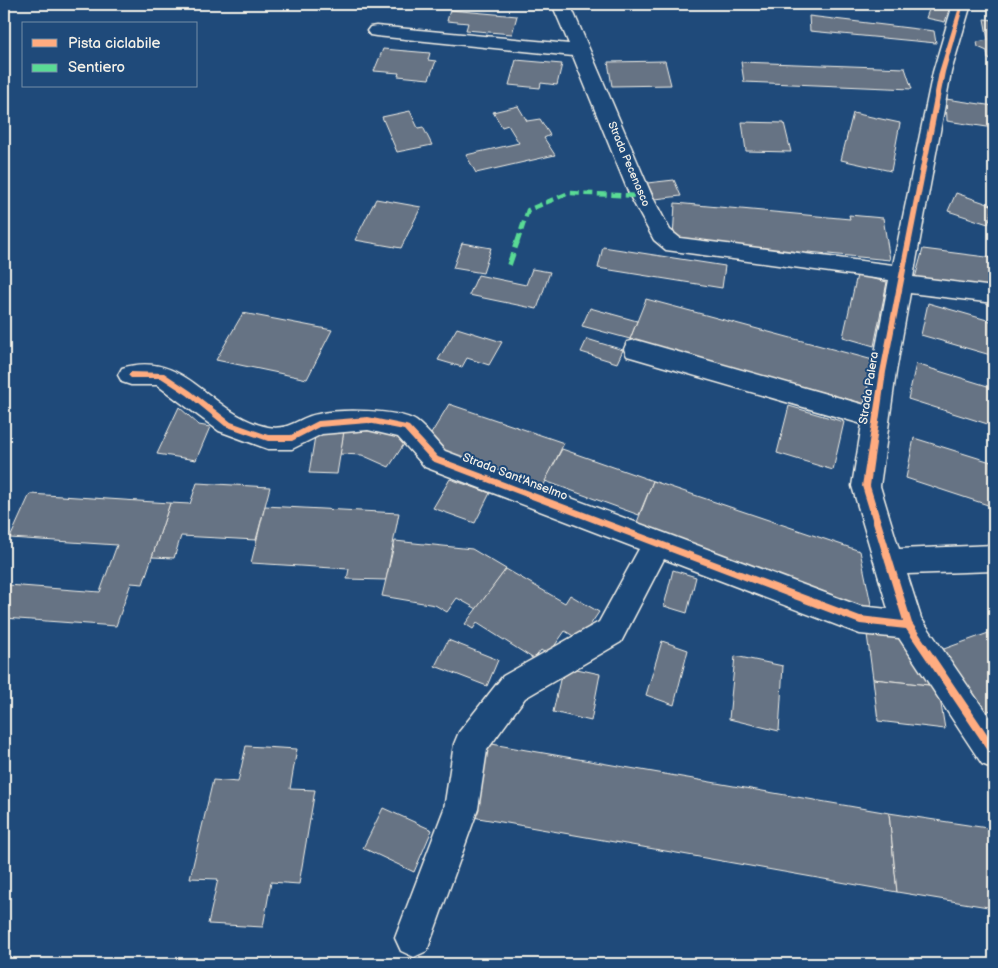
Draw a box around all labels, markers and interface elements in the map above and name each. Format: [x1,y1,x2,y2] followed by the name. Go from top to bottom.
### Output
[22,22,198,88] legend
[68,34,160,53] text: Pista ciclabile
[68,58,125,77] text: Sentiero
[605,120,653,208] street label: Strada Pecenasco
[856,350,882,425] street label: Strada Palera
[460,450,570,504] street label: Strada Sant'Anselmo

